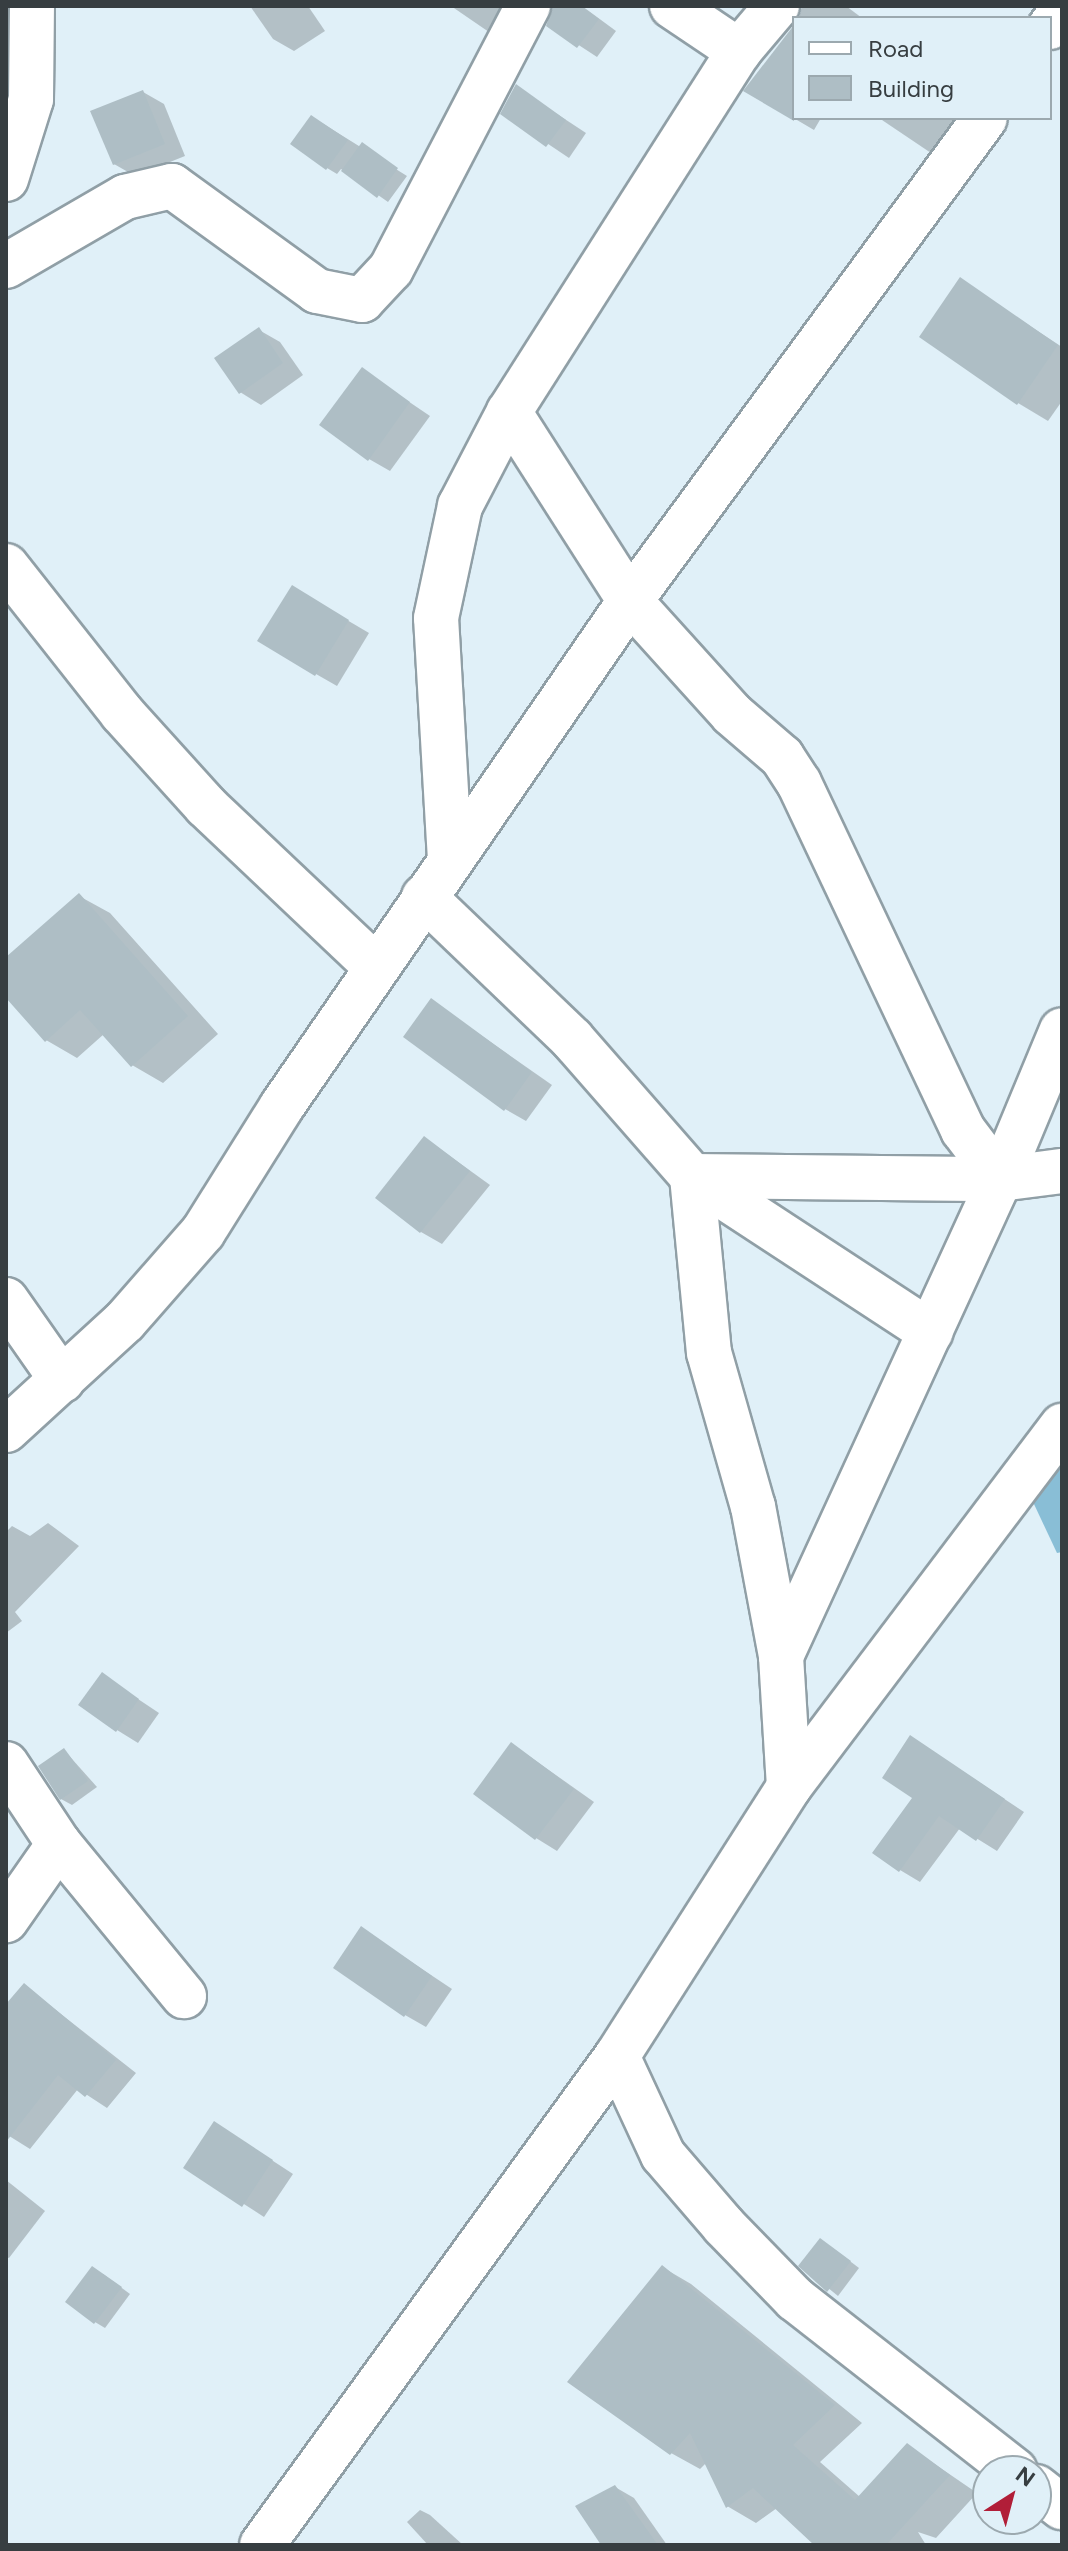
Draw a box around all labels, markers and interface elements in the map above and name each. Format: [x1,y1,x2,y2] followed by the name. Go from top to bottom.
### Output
[792,16,1052,120] legend
[868,34,923,63] text: Road
[868,74,954,103] text: Building
[972,2455,1052,2535] north arrow
[1010,2461,1040,2493] text: N

